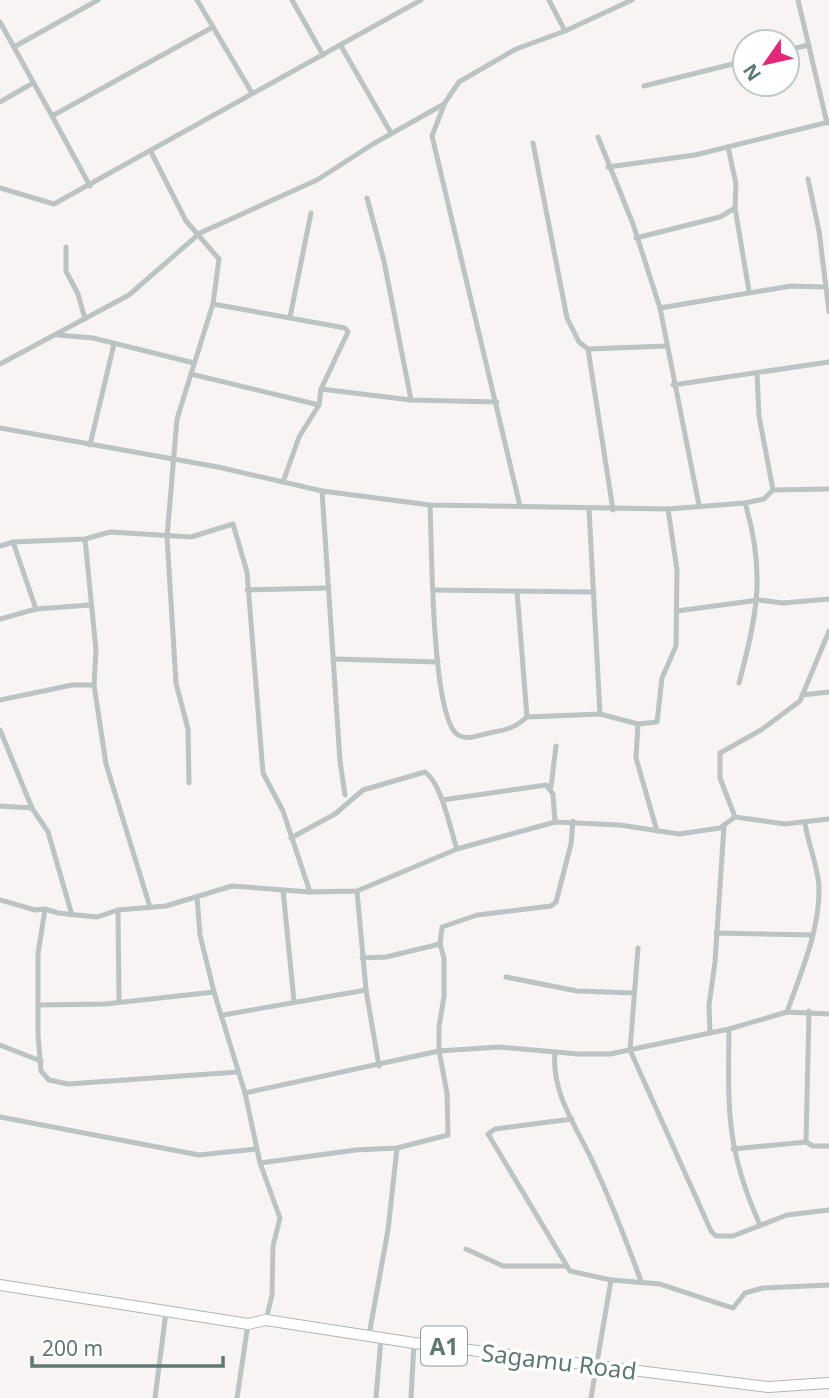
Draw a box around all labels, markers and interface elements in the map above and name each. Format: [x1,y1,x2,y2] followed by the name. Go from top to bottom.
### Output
[731,28,801,98] north arrow
[737,59,767,86] text: N
[32,1324,222,1368] scale bar
[421,1326,467,1366] road number: A1
[42,1334,103,1362] text: 200 m
[480,1335,638,1387] street label: Sagamu Road

